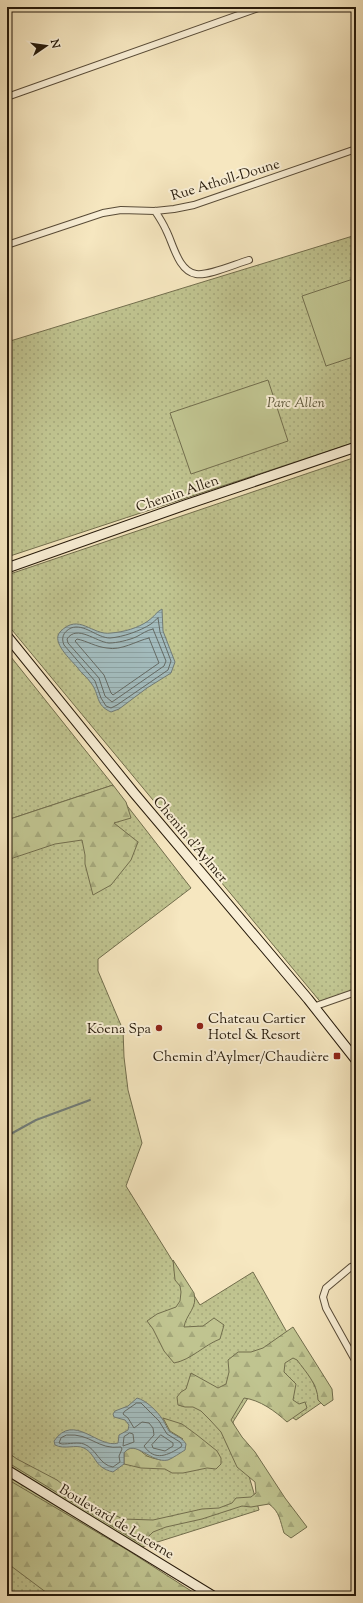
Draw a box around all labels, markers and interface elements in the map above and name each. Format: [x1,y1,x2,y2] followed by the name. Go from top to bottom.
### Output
[26,26,66,66] north arrow
[46,37,64,50] text: N
[169,155,282,207] street label: Rue Atholl-Doune
[267,394,326,414] park label: Parc Allen
[133,471,222,518] street label: Chemin Allen
[147,793,232,888] street label: Chemin d'Aylmer
[208,1010,306,1046] place label: Chateau Cartier Hotel & Resort
[87,1020,152,1040] place label: Kōena Spa
[195,1021,205,1031] marker: Chateau Cartier Hotel & Resort
[154,1023,164,1033] marker: Kōena Spa
[153,1048,329,1068] place label: Chemin d'Aylmer/Chaudière
[332,1051,342,1061] marker: Chemin d'Aylmer/Chaudière
[55,1480,177,1565] street label: Boulevard de Lucerne

